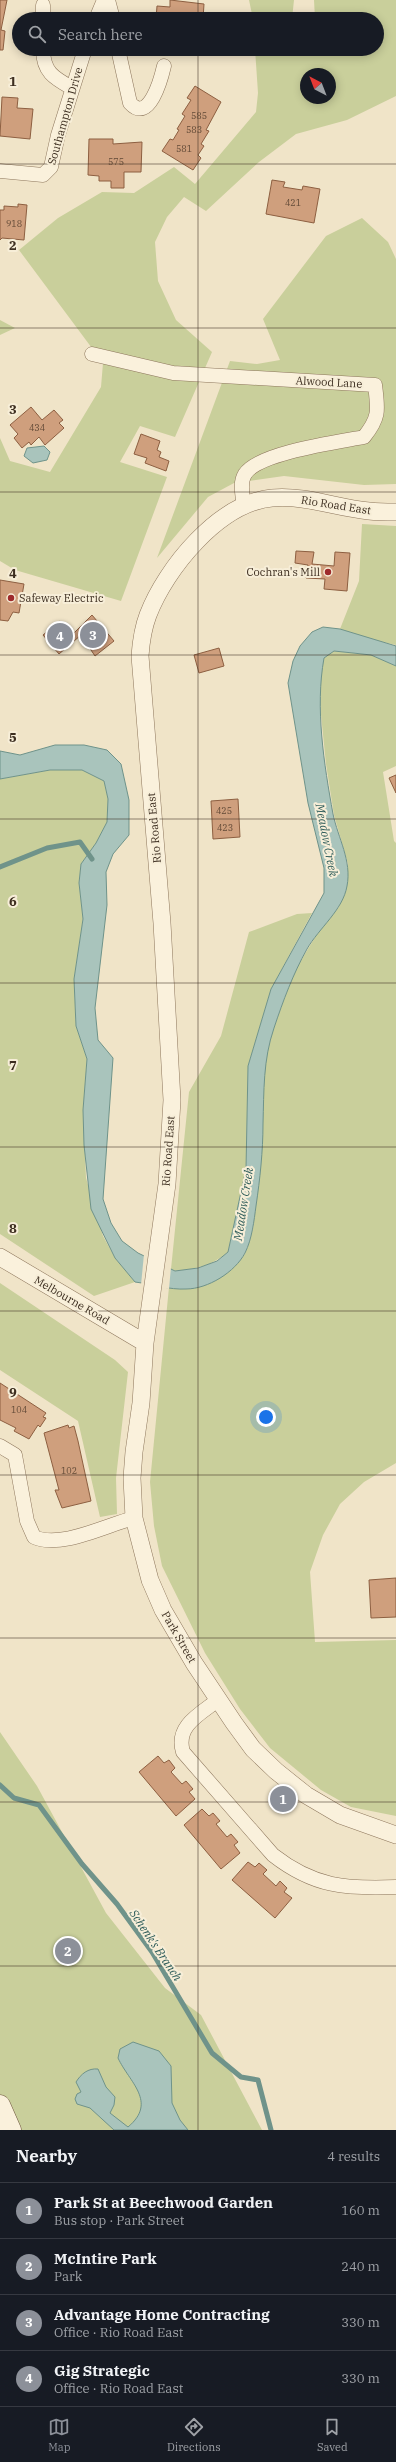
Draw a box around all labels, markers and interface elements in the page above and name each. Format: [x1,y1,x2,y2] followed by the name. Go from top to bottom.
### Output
[12,12,384,56] search box
[26,23,48,45] icon: search
[58,25,143,44] text: Search here
[44,65,86,166] street label: Southampton Drive
[300,68,336,104] north arrow
[9,73,17,90] text: 1
[191,110,207,121] house number: 585
[186,124,202,135] house number: 583
[176,143,192,154] house number: 581
[108,156,124,167] house number: 575
[285,197,301,208] house number: 421
[6,218,22,229] house number: 918
[9,237,17,254] text: 2
[295,373,363,391] street label: Alwood Lane
[9,401,17,418] text: 3
[29,422,45,433] house number: 434
[300,493,372,517] street label: Rio Road East
[9,565,17,582] text: 4
[246,565,320,579] place label: Cochran's Mill
[323,567,333,577] marker: Cochran's Mill
[19,591,104,605] place label: Safeway Electric
[6,593,16,603] marker: Safeway Electric
[80,620,106,650] pin: 3
[47,621,73,651] pin: 4
[9,729,17,746] text: 5
[144,792,164,864] street label: Rio Road East
[312,801,342,878] water label: Meadow Creek
[216,805,232,816] house number: 425
[217,822,233,833] house number: 423
[9,893,17,910] text: 6
[9,1057,17,1074] text: 7
[159,1115,177,1187] street label: Rio Road East
[230,1166,256,1243] water label: Meadow Creek
[9,1220,17,1237] text: 8
[32,1273,113,1327] street label: Melbourne Road
[9,1384,17,1401] text: 9
[11,1404,27,1415] house number: 104
[256,1407,276,1427] your location
[61,1465,77,1476] house number: 102
[159,1609,199,1665] street label: Park Street
[270,1784,296,1814] pin: 1
[126,1905,186,1984] water label: Schenk's Branch
[55,1936,81,1966] pin: 2
[16,2145,77,2167] text: Nearby
[327,2148,380,2165] text: 4 results
[54,2193,273,2212] text: Park St at Beechwood Garden
[25,2202,33,2219] text: 1
[341,2202,380,2219] text: 160 m
[54,2212,184,2229] text: Bus stop · Park Street
[54,2249,157,2268] text: McIntire Park
[25,2258,33,2275] text: 2
[341,2258,380,2275] text: 240 m
[54,2268,82,2285] text: Park
[54,2305,270,2324] text: Advantage Home Contracting
[25,2314,33,2331] text: 3
[341,2314,380,2331] text: 330 m
[54,2324,183,2341] text: Office · Rio Road East
[54,2361,150,2380] text: Gig Strategic
[25,2370,33,2387] text: 4
[341,2370,380,2387] text: 330 m
[54,2380,183,2397] text: Office · Rio Road East
[48,2416,71,2454] tab: Map
[167,2416,221,2454] tab: Directions
[317,2416,348,2454] tab: Saved

